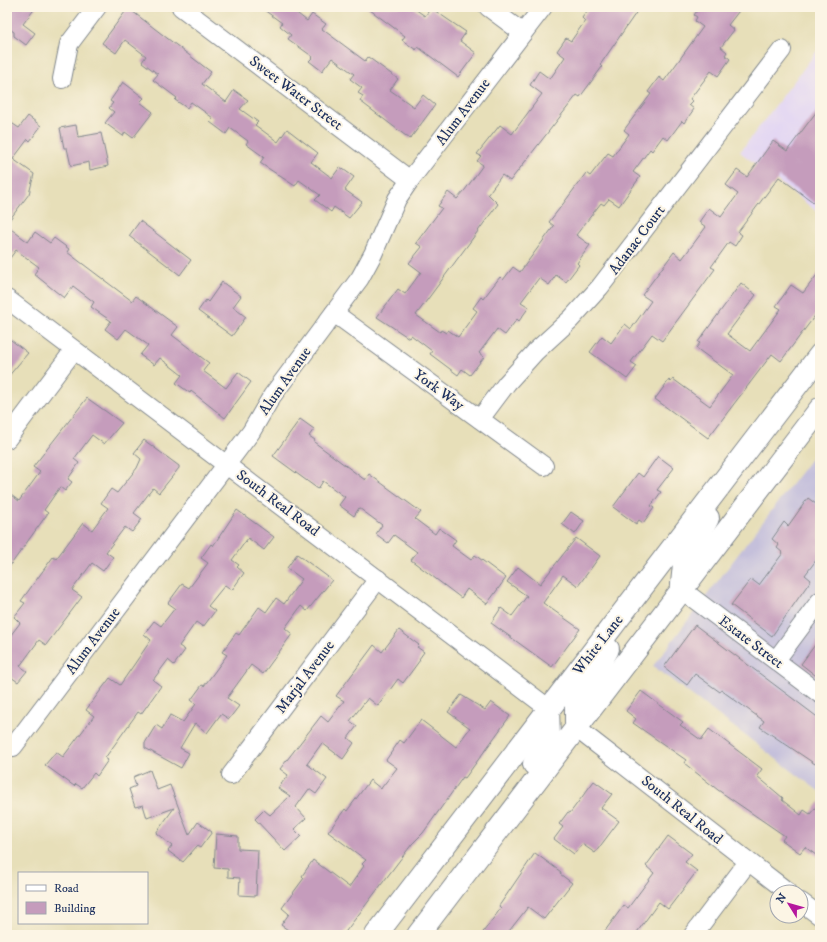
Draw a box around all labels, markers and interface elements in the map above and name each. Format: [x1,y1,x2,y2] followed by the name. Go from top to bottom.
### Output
[245,52,347,134] street label: Sweet Water Street
[432,75,494,149] street label: Alum Avenue
[605,201,669,279] street label: Adanac Court
[255,343,315,419] street label: Alum Avenue
[410,365,469,415] street label: York Way
[233,465,324,541] street label: South Real Road
[62,604,124,678] street label: Alum Avenue
[568,611,627,680] street label: White Lane
[715,611,787,673] street label: Estate Street
[271,637,339,717] street label: Marjal Avenue
[637,771,727,849] street label: South Real Road
[18,872,148,924] legend
[54,881,79,896] text: Road
[769,884,809,924] north arrow
[774,891,790,906] text: N
[54,901,95,916] text: Building

